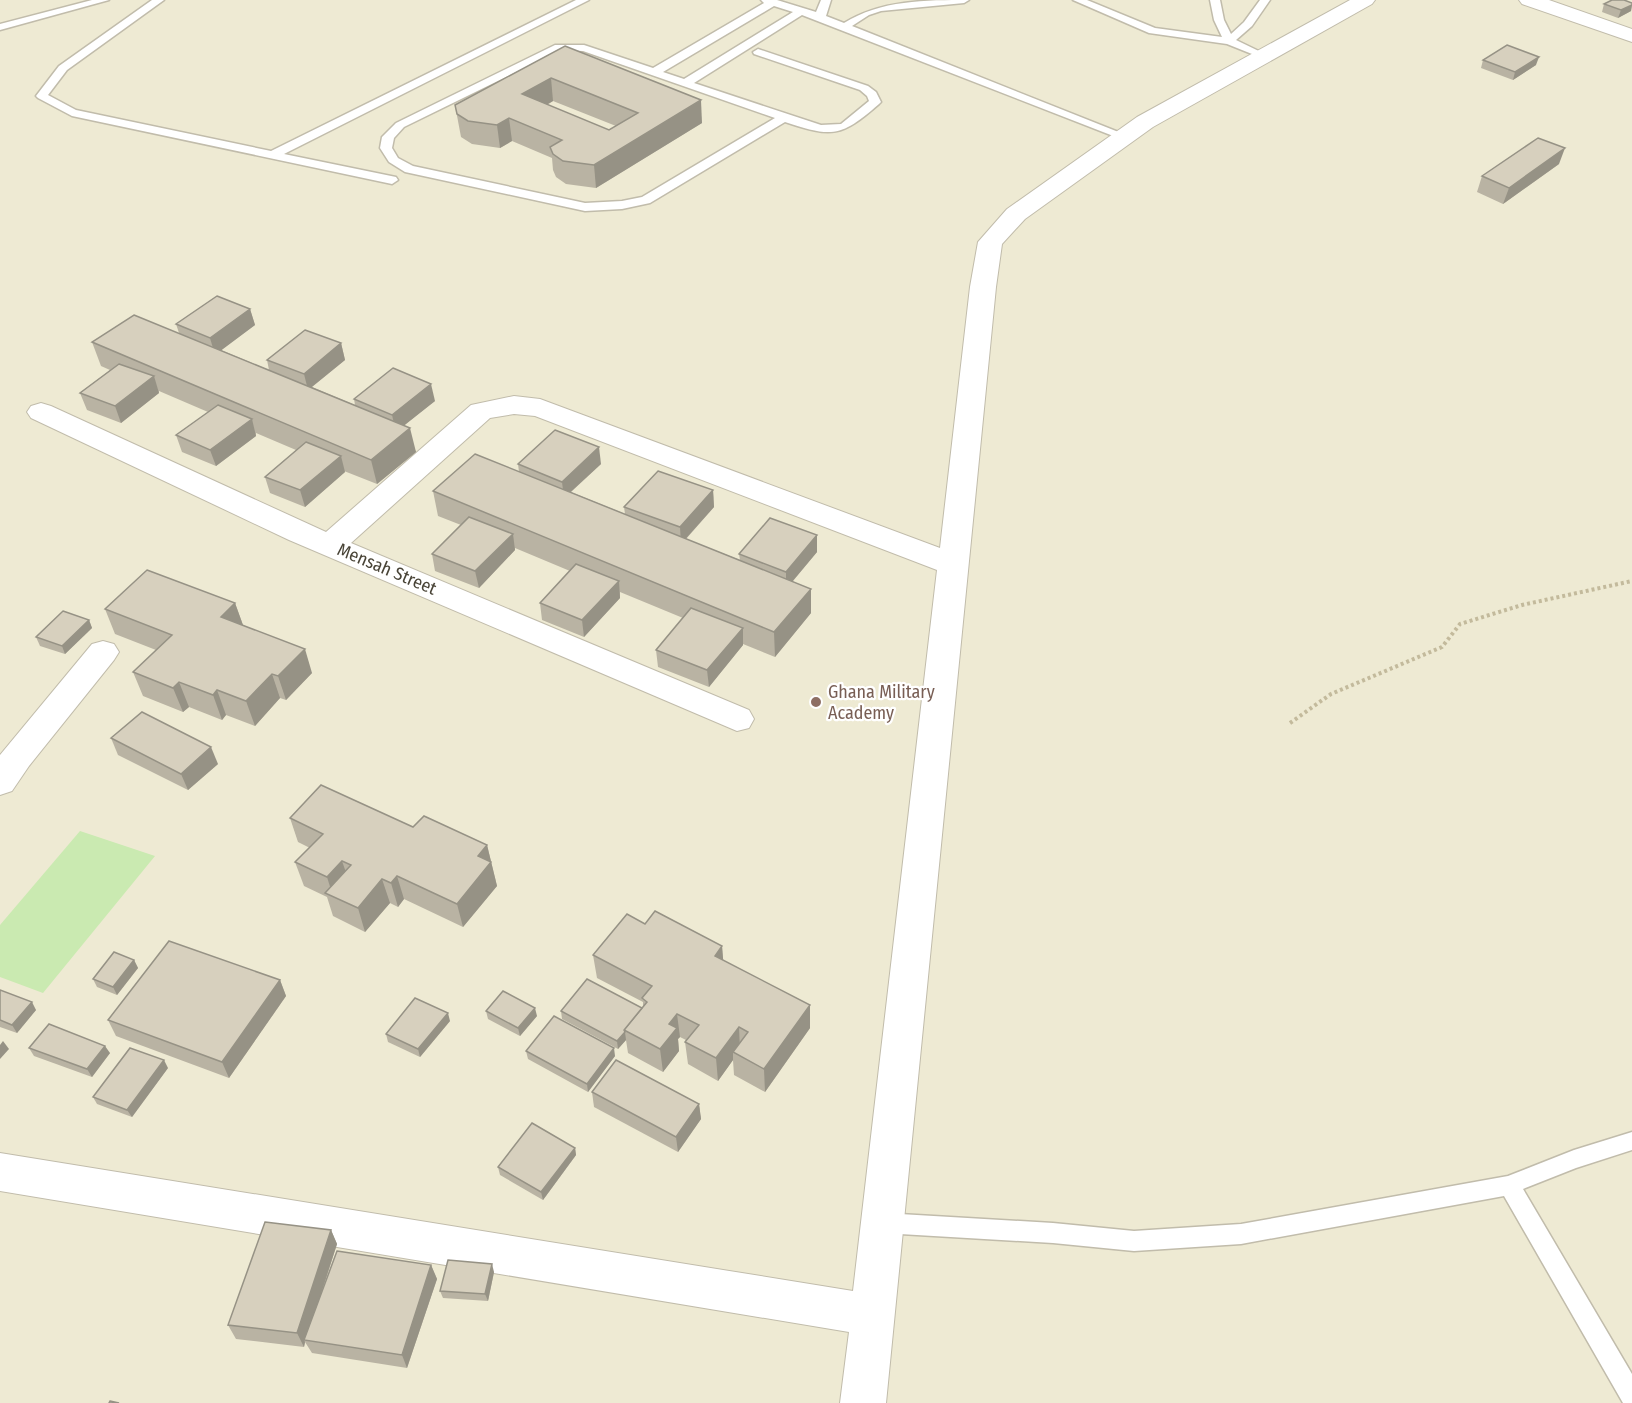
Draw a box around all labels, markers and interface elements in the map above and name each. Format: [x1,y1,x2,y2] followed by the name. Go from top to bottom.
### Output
[334,538,440,600] street label: Mensah Street
[828,681,935,724] place label: Ghana Military Academy
[809,695,823,709] marker: Ghana Military Academy

